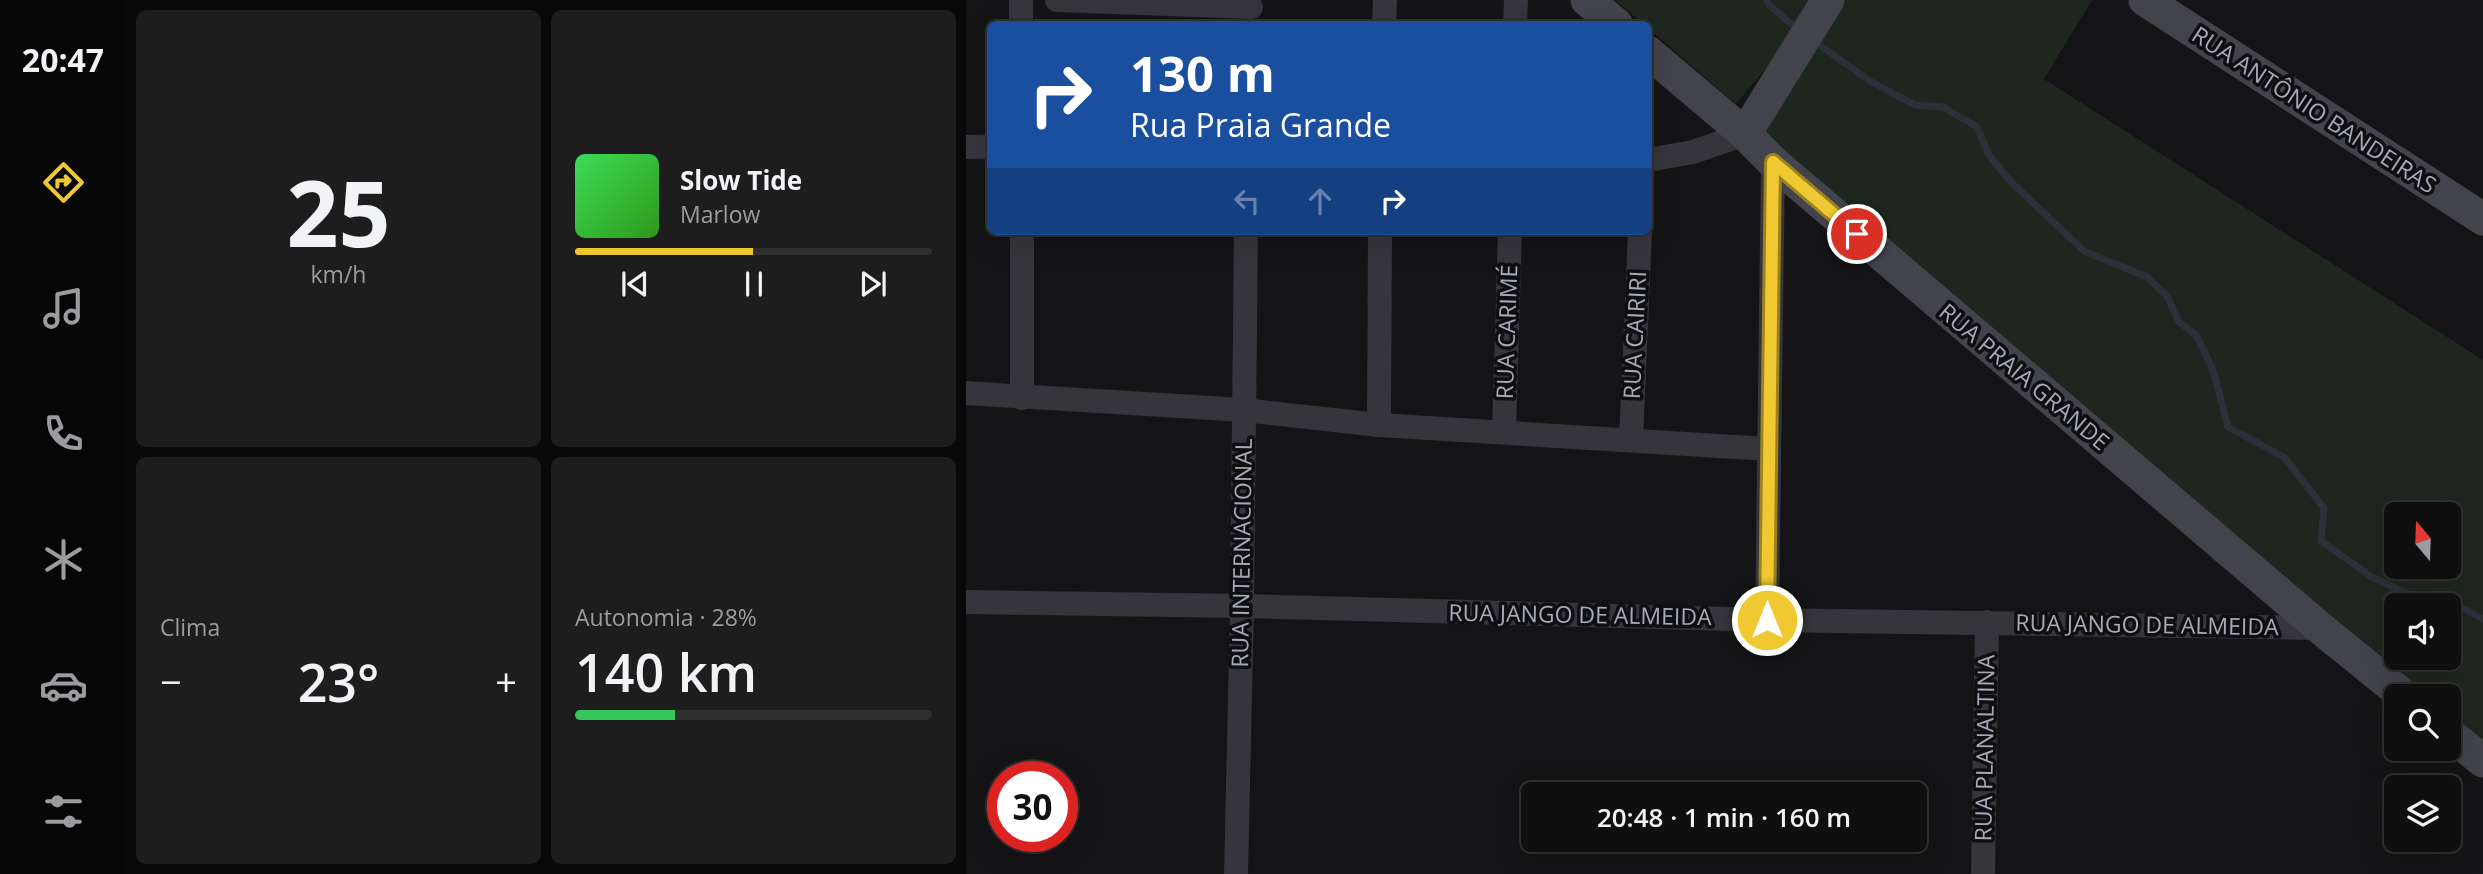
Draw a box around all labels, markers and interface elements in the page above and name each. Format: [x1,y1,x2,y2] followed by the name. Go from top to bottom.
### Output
[2186,18,2443,200] street label: RUA ANTÔNIO BANDEIRAS
[22,38,104,81] text: 20:47
[1130,40,1275,106] text: 130 m
[1015,49,1106,140] icon: right
[1130,103,1391,146] text: Rua Praia Grande
[286,150,391,274] text: 25
[39,158,88,207] icon: directions
[680,162,802,198] text: Slow Tide
[1228,182,1266,220] icon: left
[1301,182,1339,220] icon: ahead
[1374,182,1412,220] icon: right
[680,198,760,230] text: Marlow
[1827,204,1887,264] pin
[1838,215,1876,253] icon: arrive
[311,258,366,290] text: km/h
[1488,264,1524,400] street label: RUA CARIMÉ
[616,265,654,303] icon: previous
[735,265,773,303] icon: pause
[854,265,892,303] icon: next
[1615,270,1653,400] street label: RUA CAIRIRI
[39,284,88,333] icon: music
[1933,295,2117,457] street label: RUA PRAIA GRANDE
[39,409,88,458] icon: phone
[1223,438,1259,668] street label: RUA INTERNACIONAL
[2384,502,2460,579] north arrow
[2384,502,2461,852] map controls
[39,535,88,584] icon: climate
[1730,583,1804,657] position arrow
[2384,593,2461,670] button: sound
[1448,596,1712,632] street label: RUA JANGO DE ALMEIDA
[575,601,757,633] text: Autonomia · 28%
[2015,606,2279,642] street label: RUA JANGO DE ALMEIDA
[160,611,220,643] text: Clima
[575,636,757,707] text: 140 km
[298,646,379,717] text: 23°
[1966,654,2002,842] street label: RUA PLANALTINA
[160,655,182,707] text: −
[495,655,517,707] text: +
[39,661,88,710] icon: car
[2384,684,2461,761] button: search
[987,761,1078,852] speed limit sign: 30
[2384,775,2461,852] button: layers
[39,787,88,836] icon: filters
[1597,799,1851,835] text: 20:48 · 1 min · 160 m

